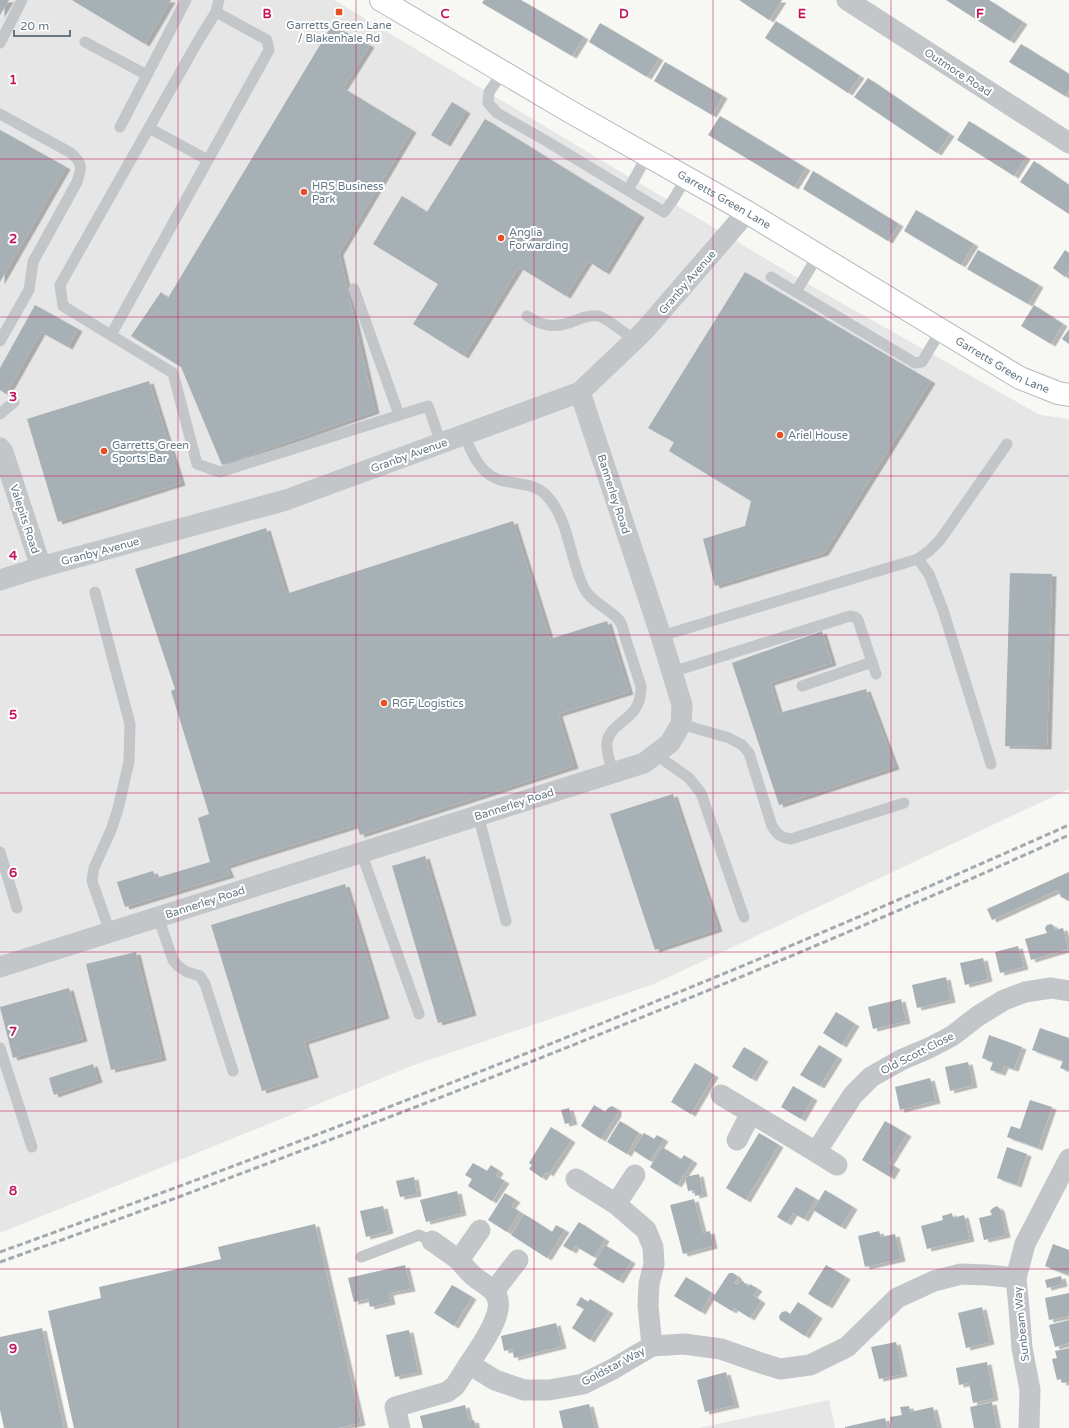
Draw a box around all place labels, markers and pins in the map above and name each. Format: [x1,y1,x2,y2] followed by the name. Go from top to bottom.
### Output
[334,7,344,17] marker: Garretts Green Lane / Blakenhale Rd
[286,19,392,45] place label: Garretts Green Lane / Blakenhale Rd
[312,180,384,206] place label: HRS Business Park
[299,187,309,197] marker: HRS Business Park
[509,226,568,252] place label: Anglia Forwarding
[496,233,506,243] marker: Anglia Forwarding
[788,429,848,442] place label: Ariel House
[775,430,785,440] marker: Ariel House
[112,439,189,465] place label: Garretts Green Sports Bar
[99,446,109,456] marker: Garretts Green Sports Bar
[392,697,464,710] place label: RGF Logistics
[379,698,389,708] marker: RGF Logistics

